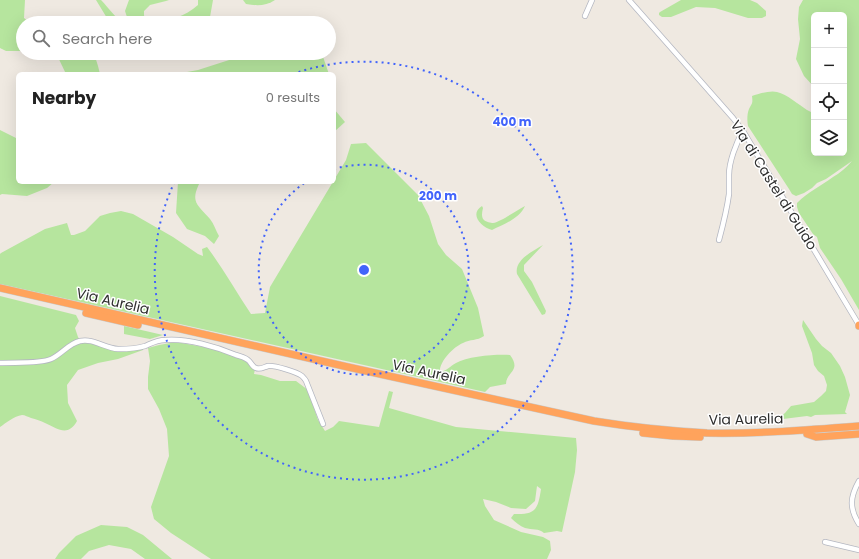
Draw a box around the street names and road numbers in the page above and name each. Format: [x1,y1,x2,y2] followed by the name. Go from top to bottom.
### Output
[726,116,822,254] street label: Via di Castel di Guido
[74,283,152,319] street label: Via Aurelia
[390,354,468,390] street label: Via Aurelia
[708,408,784,430] street label: Via Aurelia

